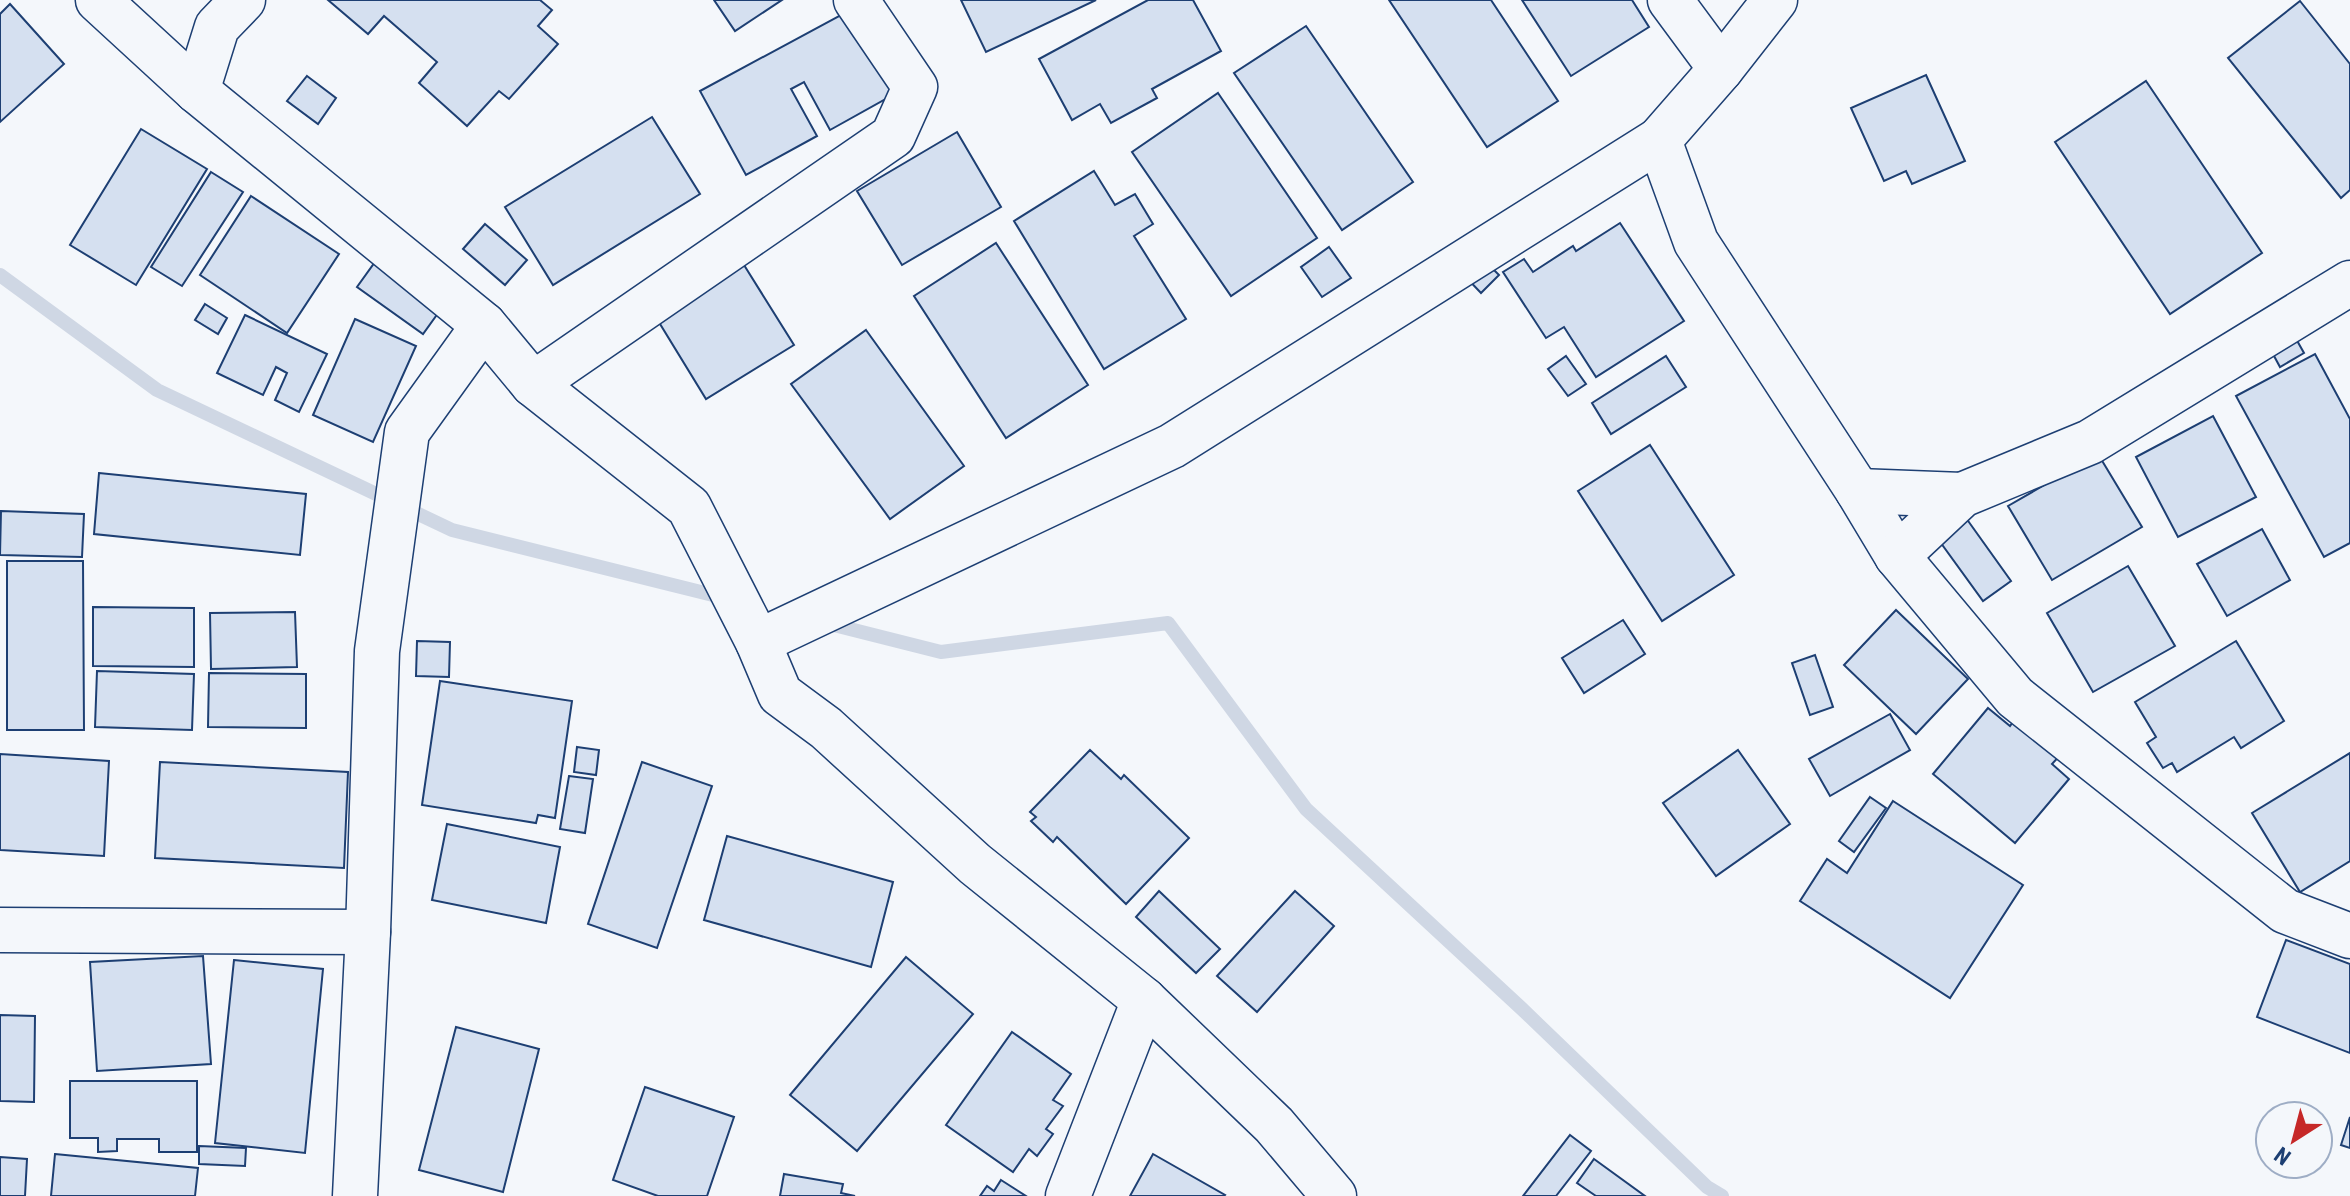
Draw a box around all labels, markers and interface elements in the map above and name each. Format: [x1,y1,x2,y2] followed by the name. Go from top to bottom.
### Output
[2254,1100,2334,1180] north arrow
[2270,1142,2295,1170] text: N

